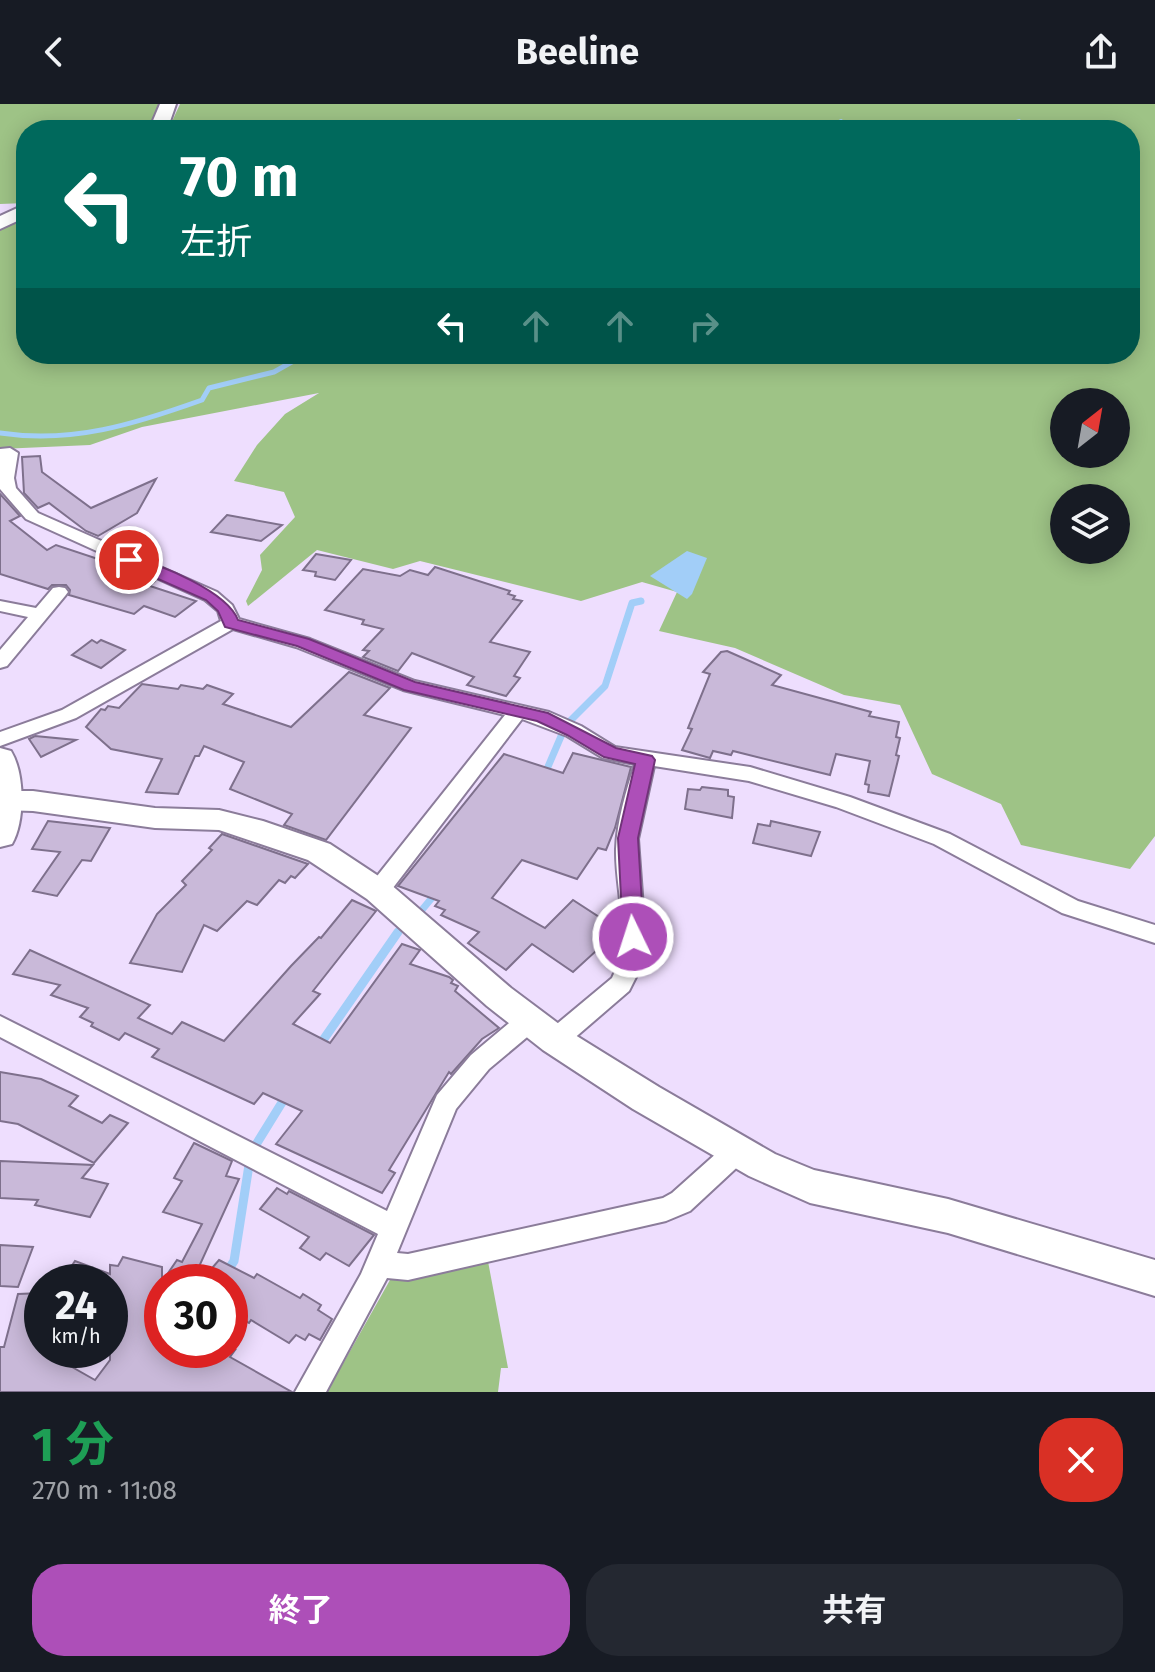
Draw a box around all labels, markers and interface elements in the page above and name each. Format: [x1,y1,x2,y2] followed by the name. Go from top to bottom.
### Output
[32,30,76,74] icon: back
[516,30,639,74] text: Beeline
[1079,30,1123,74] icon: share
[180,144,299,211] text: 70 m
[48,152,152,256] icon: left
[180,220,252,264] text: 左折
[430,304,474,348] icon: left
[514,304,558,348] icon: ahead
[598,304,642,348] icon: ahead
[682,304,726,348] icon: right
[1050,388,1130,468] north arrow
[1050,388,1130,564] map controls
[1050,484,1130,564] button: layers
[95,526,163,594] pin
[107,538,151,582] icon: arrive
[591,895,675,979] position arrow
[144,1264,248,1368] speed limit sign: 30
[55,1282,97,1330] text: 24
[51,1324,101,1348] text: km/h
[32,1416,114,1474] text: 1 分
[1039,1418,1123,1502] button: close
[32,1475,177,1506] text: 270 m · 11:08
[32,1564,570,1656] button: 終了
[586,1564,1123,1656] button: 共有

